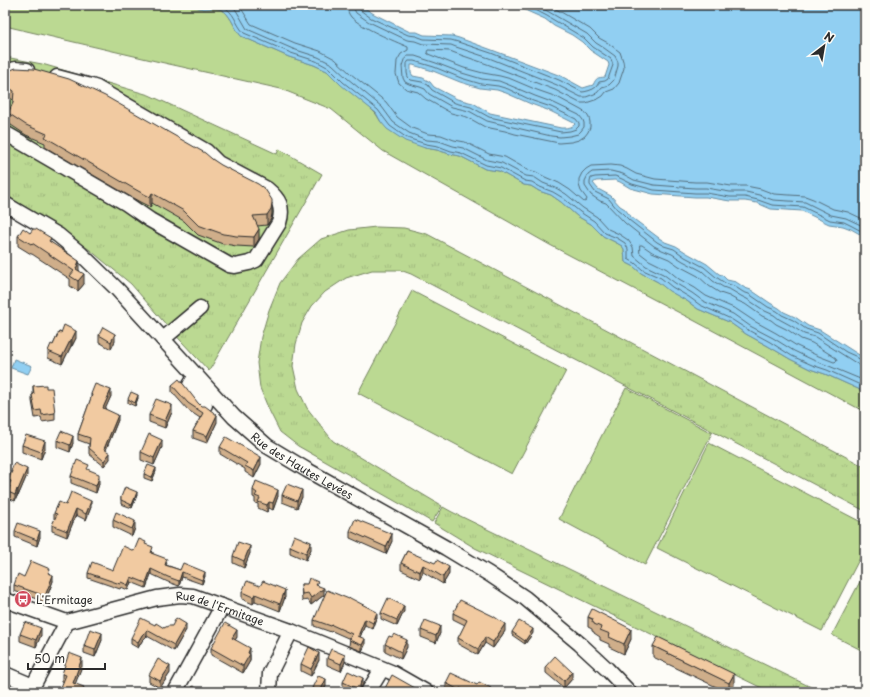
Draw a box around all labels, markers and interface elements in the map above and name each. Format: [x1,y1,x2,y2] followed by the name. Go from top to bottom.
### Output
[804,26,844,66] north arrow
[821,27,838,47] text: N
[248,428,357,503] street label: Rue des Hautes Levées
[175,586,267,629] street label: Rue de l'Ermitage
[13,589,33,609] bus stop icon: L'Ermitage
[36,591,93,608] place label: L'Ermitage
[28,645,105,671] scale bar
[34,649,65,667] text: 50 m

